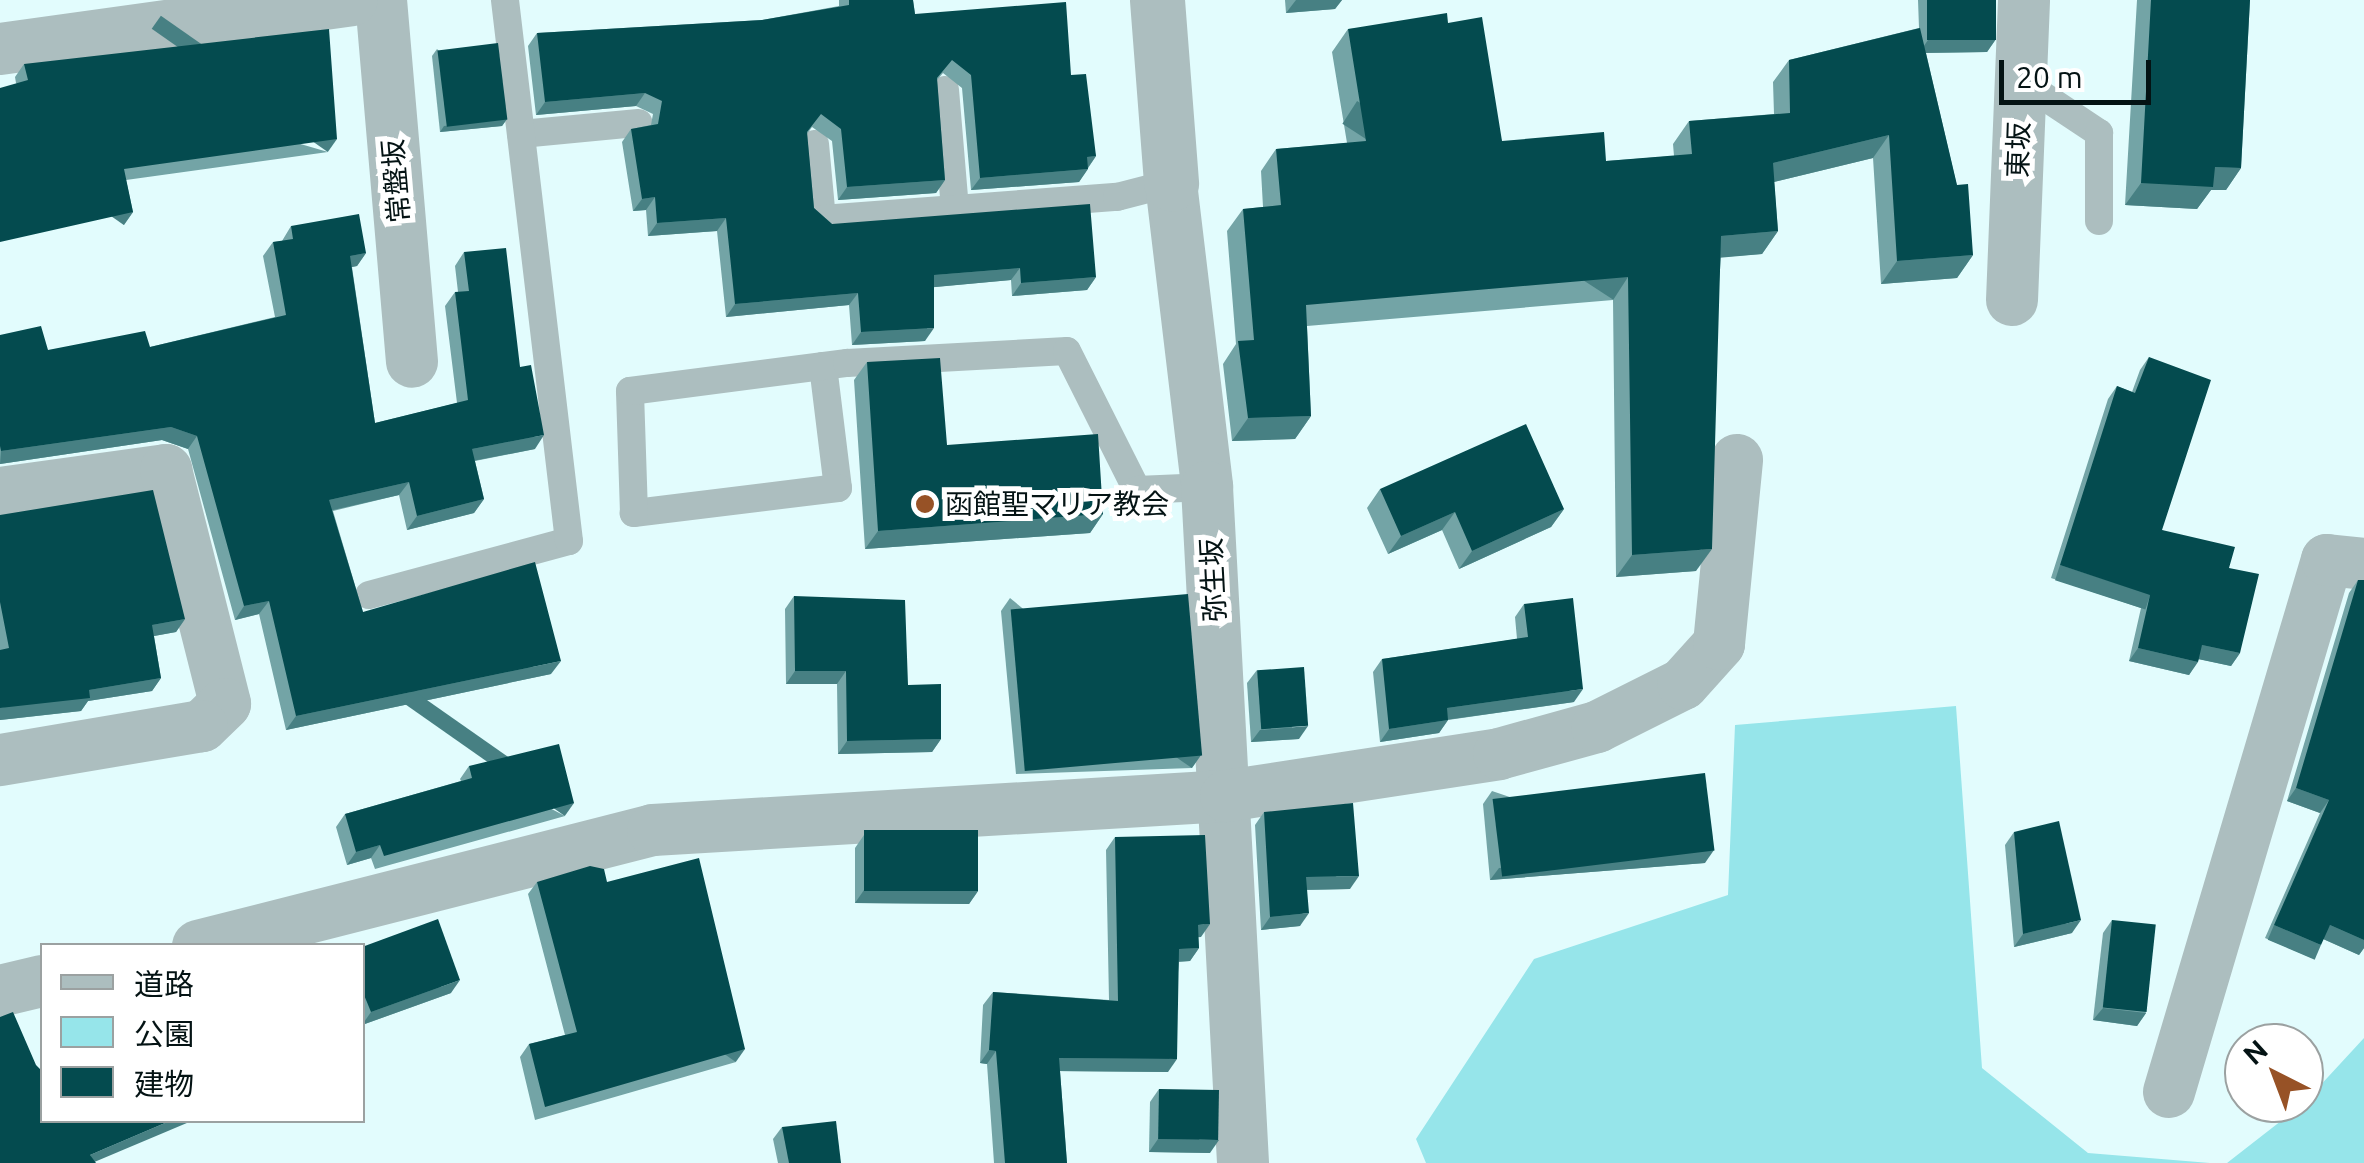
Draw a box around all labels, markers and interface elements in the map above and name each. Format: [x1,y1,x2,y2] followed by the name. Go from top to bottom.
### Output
[2004,40,2156,102] scale bar
[2016,60,2083,94] text: 20 m
[2000,121,2036,179] street label: 東坂
[376,138,416,224] street label: 常盤坂
[945,487,1169,521] place label: 函館聖マリア教会
[914,493,936,515] marker: 函館聖マリア教会
[1194,537,1232,623] street label: 弥生坂
[40,943,365,1123] legend
[134,967,194,1001] text: 道路
[134,1017,194,1051] text: 公園
[2224,1023,2324,1123] north arrow
[2237,1033,2273,1070] text: N
[134,1067,194,1101] text: 建物

